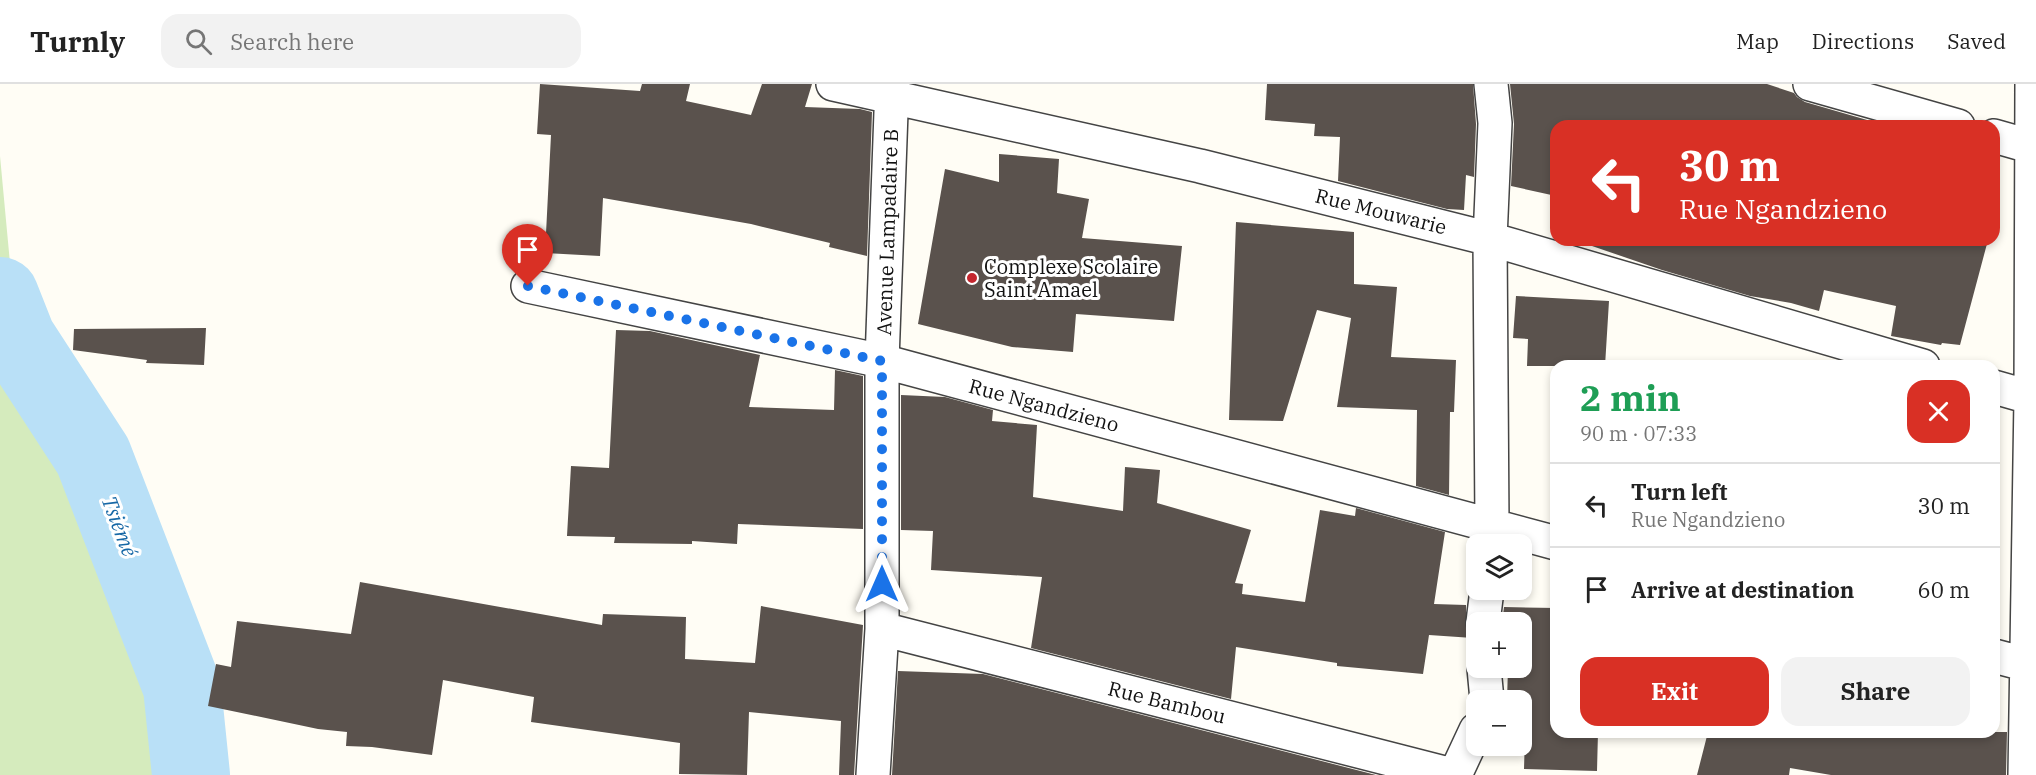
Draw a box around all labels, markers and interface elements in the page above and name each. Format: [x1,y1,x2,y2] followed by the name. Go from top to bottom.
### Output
[161,14,581,68] search box
[30,23,125,60] text: Turnly
[182,25,215,58] icon: search
[230,27,354,56] text: Search here
[1736,27,1779,55] text: Map
[1812,27,1914,55] text: Directions
[1947,27,2006,55] text: Saved
[870,128,904,336] street label: Avenue Lampadaire B
[1679,138,1780,193] text: 30 m
[1580,144,1658,222] icon: left
[1313,182,1449,240] street label: Rue Mouwarie
[1679,191,1887,226] text: Rue Ngandzieno
[502,224,553,286] pin
[511,233,544,266] icon: arrive
[984,253,1158,303] place label: Complexe Scolaire Saint Amael
[965,271,979,285] marker: Complexe Scolaire Saint Amael
[966,372,1122,438] street label: Rue Ngandzieno
[1580,374,1681,421] text: 2 min
[1907,380,1970,443] button: close
[1580,420,1697,447] text: 90 m · 07:33
[1631,477,1727,506] text: Turn left
[1580,489,1613,522] icon: left
[1918,491,1970,520] text: 30 m
[96,492,145,561] water label: Tsiémé
[1631,506,1785,533] text: Rue Ngandzieno
[1466,534,1532,756] map controls
[1466,534,1532,600] button: layers
[850,552,914,616] position arrow
[1580,573,1613,606] icon: arrive
[1631,575,1854,604] text: Arrive at destination
[1918,575,1970,604] text: 60 m
[1466,612,1532,678] button: +
[1580,657,1769,726] button: Exit
[1781,657,1970,726] button: Share
[1105,674,1229,730] street label: Rue Bambou
[1466,690,1532,756] button: −

